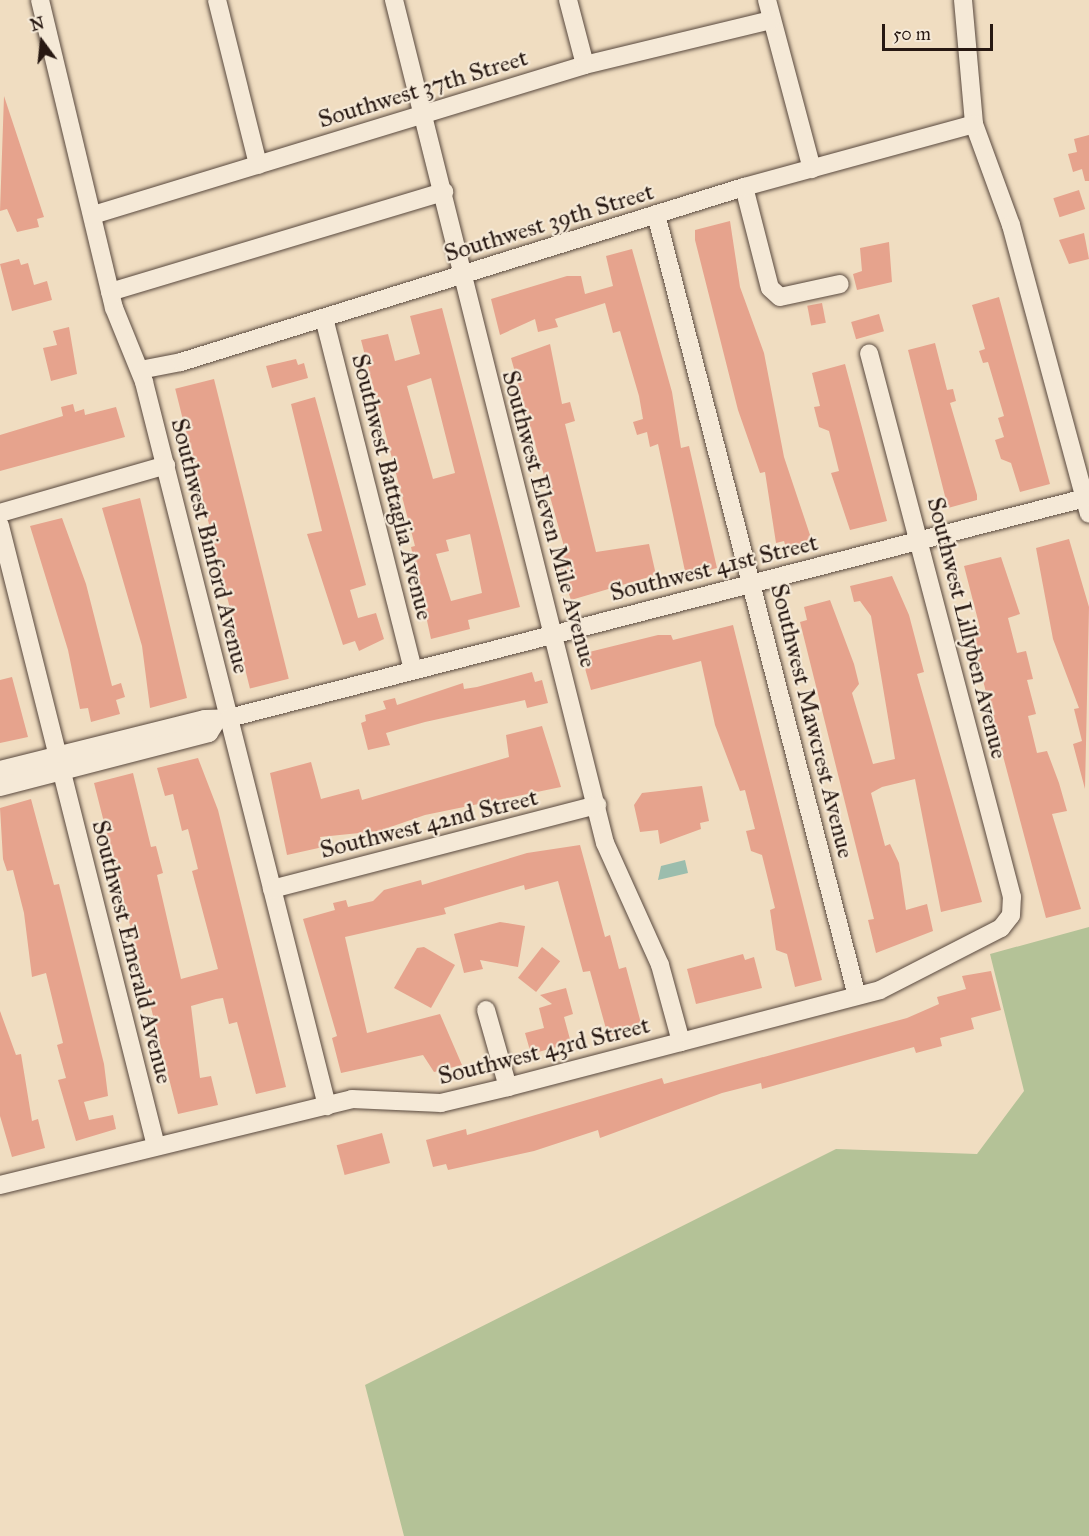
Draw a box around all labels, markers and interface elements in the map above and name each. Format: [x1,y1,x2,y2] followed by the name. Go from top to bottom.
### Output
[12,12,72,72] north arrow
[885,12,996,50] scale bar
[28,13,46,35] text: N
[893,23,931,45] text: 50 m
[315,43,531,135] street label: Southwest 37th Street
[441,177,657,269] street label: Southwest 39th Street
[345,351,439,623] street label: Southwest Battaglia Avenue
[495,367,603,671] street label: Southwest Eleven Mile Avenue
[164,415,256,677] street label: Southwest Binford Avenue
[921,494,1013,762] street label: Southwest Lillyben Avenue
[607,528,821,608] street label: Southwest 41st Street
[764,581,860,861] street label: Southwest Mawcrest Avenue
[317,783,541,865] street label: Southwest 42nd Street
[85,817,179,1087] street label: Southwest Emerald Avenue
[435,1011,653,1091] street label: Southwest 43rd Street

